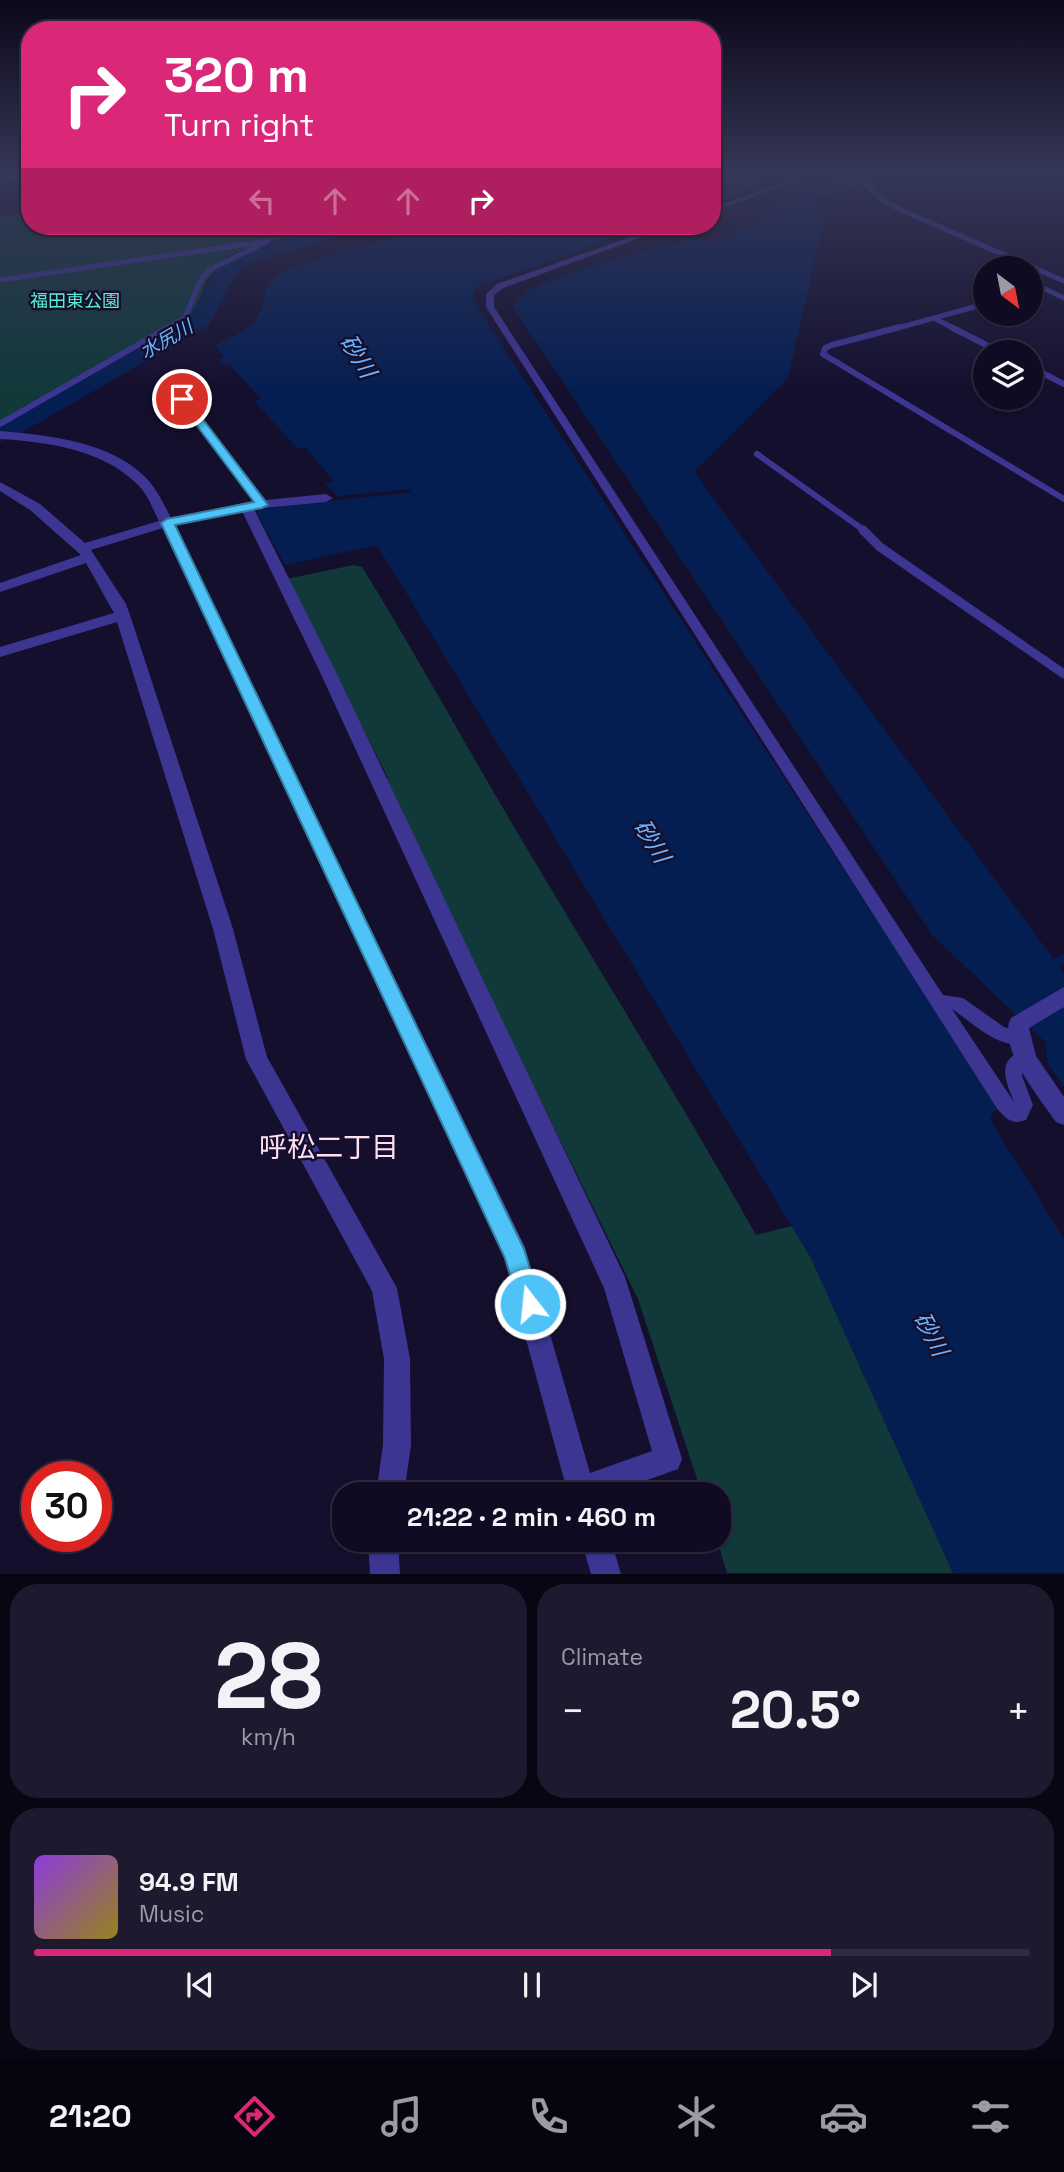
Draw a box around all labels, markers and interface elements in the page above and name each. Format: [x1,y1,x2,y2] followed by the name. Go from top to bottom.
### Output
[164,44,309,106] text: 320 m
[49,49,140,140] icon: right
[164,105,314,145] text: Turn right
[243,182,281,220] icon: left
[316,182,354,220] icon: ahead
[389,182,427,220] icon: ahead
[462,182,500,220] icon: right
[973,256,1043,326] north arrow
[973,256,1043,410] map controls
[30,289,120,312] park label: 福田東公園
[135,313,199,365] water label: 水尻川
[333,329,384,386] water label: 砂川
[973,340,1043,410] button: layers
[152,369,212,429] pin
[163,380,201,418] icon: arrive
[627,814,678,871] water label: 砂川
[259,1129,399,1165] district label: 呼松二丁目
[493,1267,567,1341] position arrow
[907,1307,956,1364] water label: 砂川
[21,1461,112,1552] speed limit sign: 30
[407,1500,656,1534] text: 21:22 · 2 min · 460 m
[214,1618,323,1735] text: 28
[561,1642,643,1672] text: Climate
[730,1677,861,1743] text: 20.5°
[561,1687,585,1735] text: −
[1006,1687,1030,1735] text: +
[241,1722,296,1752] text: km/h
[139,1865,239,1899] text: 94.9 FM
[139,1899,204,1929] text: Music
[181,1966,219,2004] icon: previous
[513,1966,551,2004] icon: pause
[845,1966,883,2004] icon: next
[230,2092,279,2141] icon: directions
[377,2092,426,2141] icon: music
[524,2092,573,2141] icon: phone
[672,2092,721,2141] icon: climate
[819,2092,868,2141] icon: car
[966,2092,1015,2141] icon: filters
[49,2096,132,2136] text: 21:20

